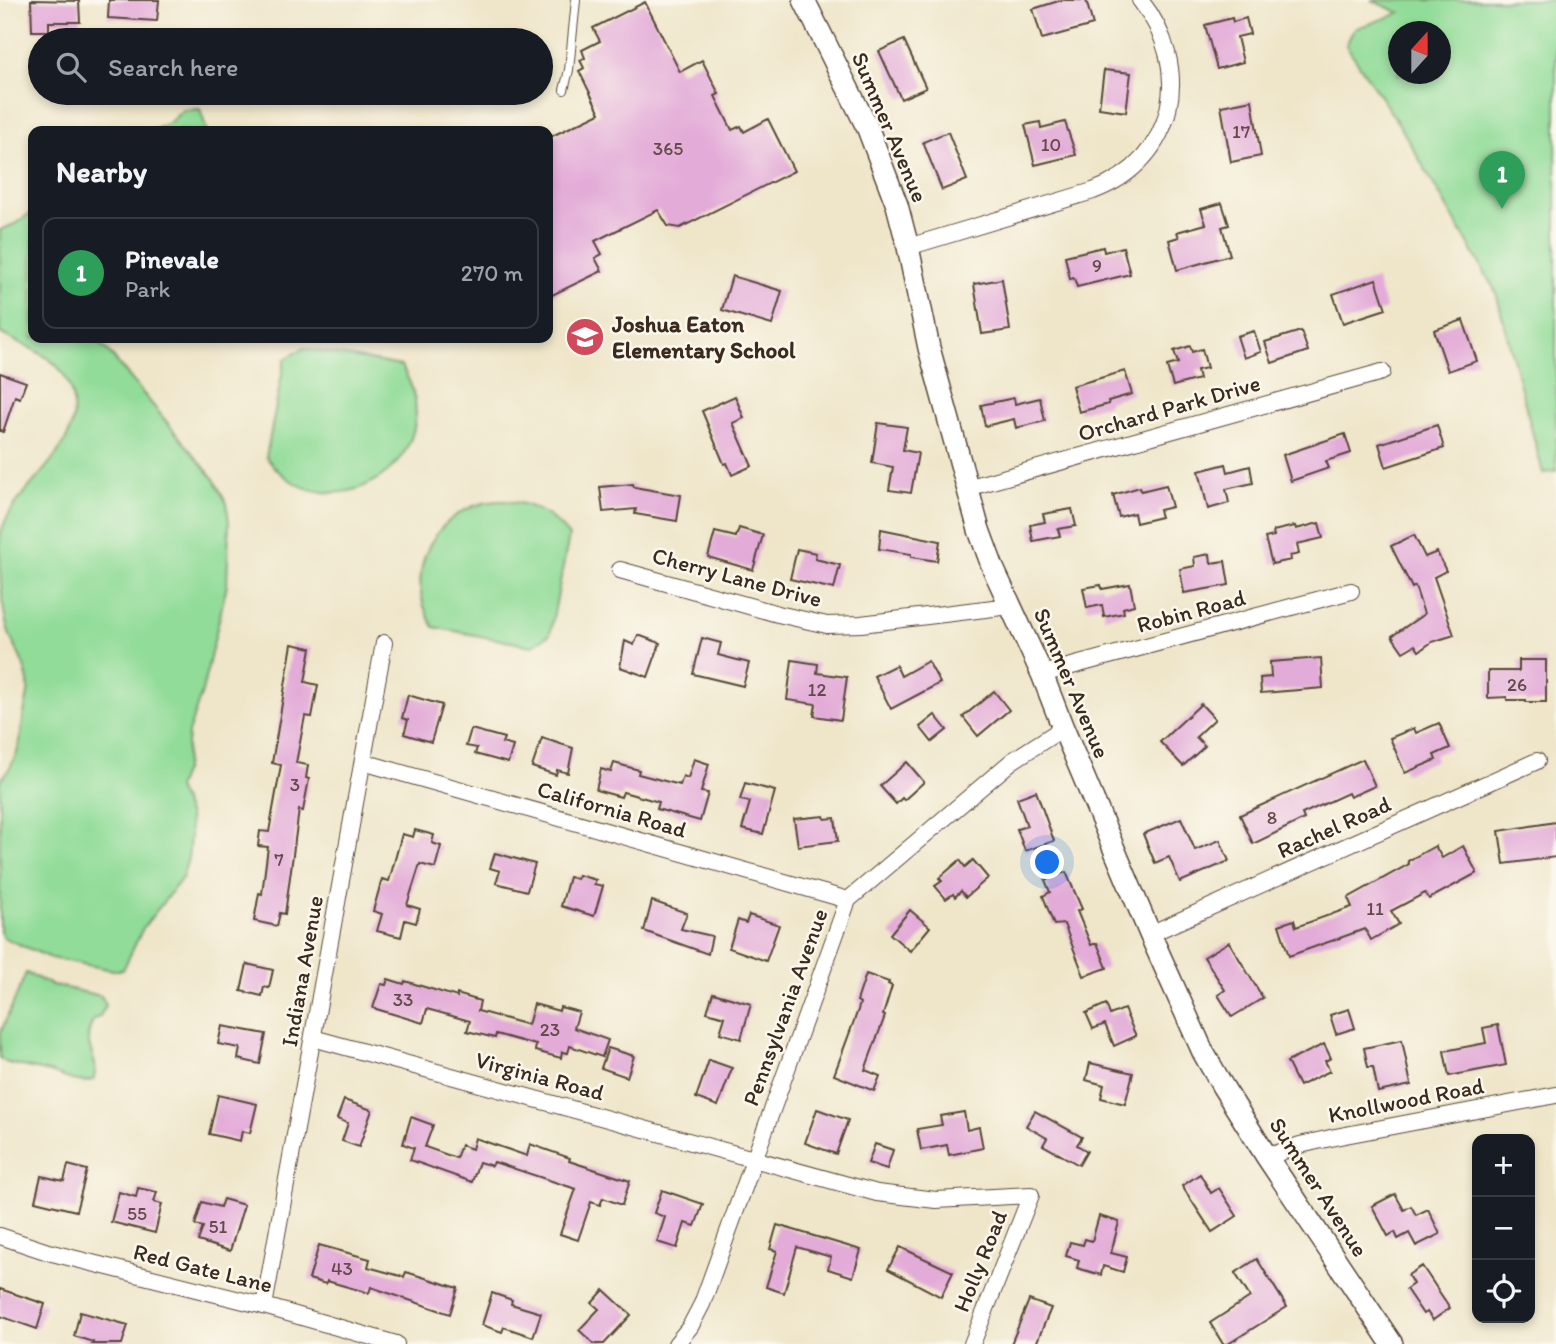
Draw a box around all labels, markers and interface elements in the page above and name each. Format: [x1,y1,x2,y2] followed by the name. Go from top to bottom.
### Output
[1388,21,1451,84] north arrow
[28,28,553,105] search box
[52,48,90,86] icon: search
[846,48,934,206] street label: Summer Avenue
[108,51,238,83] text: Search here
[1232,120,1250,143] house number: 17
[1041,133,1061,156] house number: 10
[653,137,683,160] house number: 365
[1479,151,1525,209] pin: 1
[56,153,147,190] text: Nearby
[125,243,219,275] text: Pinevale
[1092,254,1102,277] house number: 9
[76,259,86,287] text: 1
[461,259,523,287] text: 270 m
[125,275,170,303] text: Park
[611,310,796,364] place label: Joshua Eaton Elementary School
[564,316,606,358] school or university icon: Joshua Eaton Elementary School
[1075,369,1263,447] street label: Orchard Park Drive
[649,541,825,613] street label: Cherry Lane Drive
[1134,583,1249,639] street label: Robin Road
[1028,604,1116,762] street label: Summer Avenue
[1507,673,1527,696] house number: 26
[808,678,826,701] house number: 12
[290,773,300,796] house number: 3
[534,774,690,844] street label: California Road
[1273,789,1395,864] street label: Rachel Road
[1267,806,1277,829] house number: 8
[1030,845,1064,879] your location
[274,848,284,871] house number: 7
[275,893,329,1049] street label: Indiana Avenue
[1366,897,1384,920] house number: 11
[736,904,834,1110] street label: Pennsylvania Avenue
[393,988,413,1011] house number: 33
[540,1018,560,1041] house number: 23
[472,1045,608,1107] street label: Virginia Road
[1326,1071,1487,1129] street label: Knollwood Road
[1263,1112,1375,1262] street label: Summer Avenue
[1472,1134,1535,1323] map controls
[1472,1134,1535,1197] button: +
[1472,1197,1535,1260] button: −
[127,1202,147,1225] house number: 55
[947,1206,1013,1316] street label: Holly Road
[209,1215,228,1238] house number: 51
[131,1237,275,1299] street label: Red Gate Lane
[331,1257,353,1280] house number: 43
[1472,1260,1535,1323] button: locate

